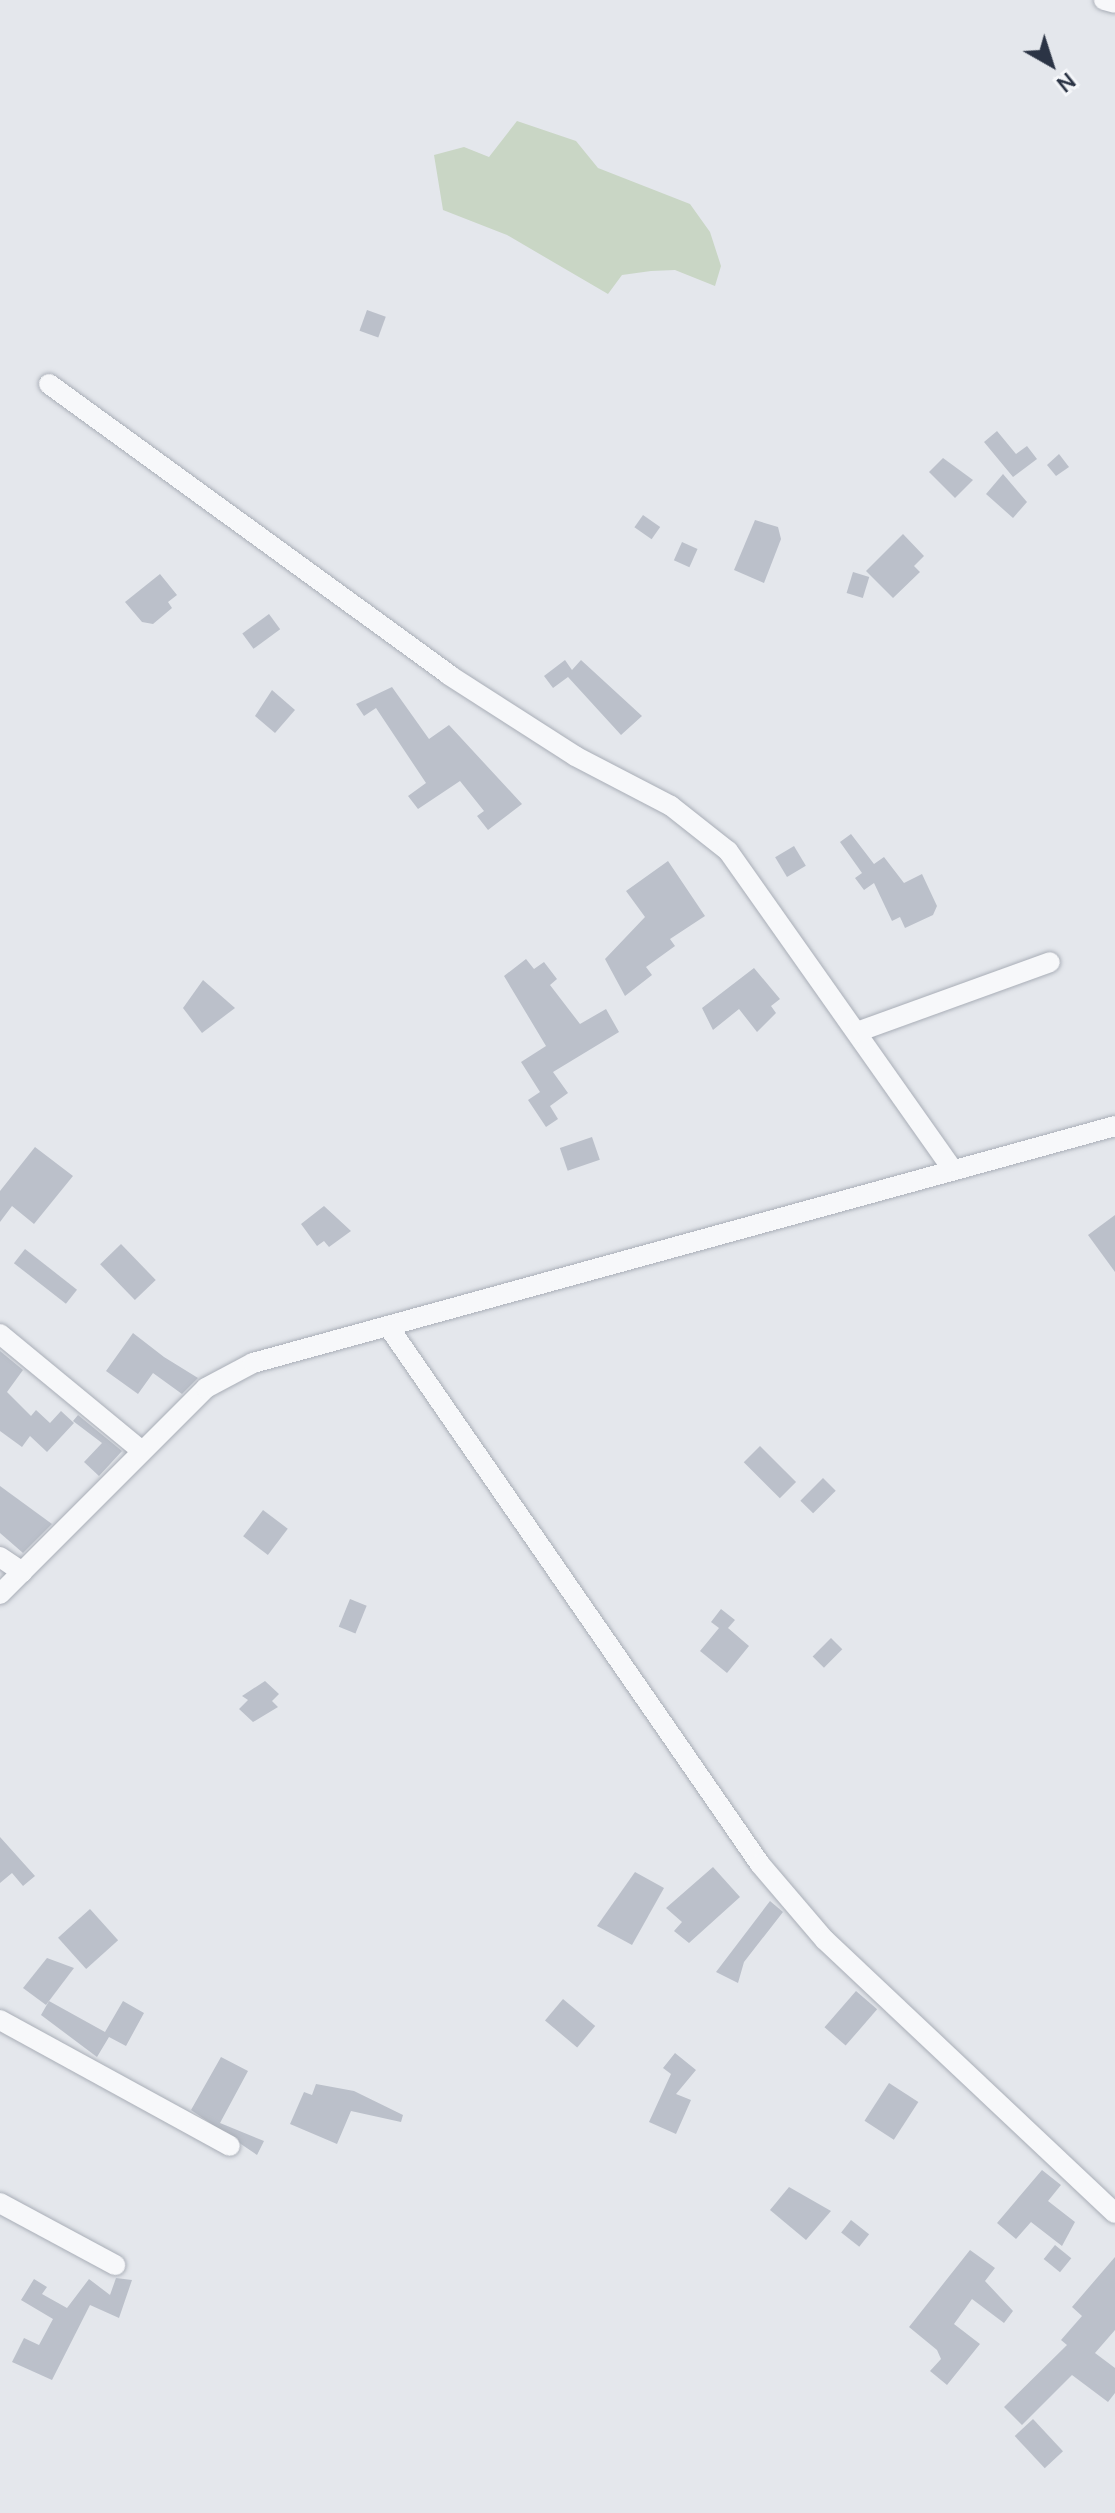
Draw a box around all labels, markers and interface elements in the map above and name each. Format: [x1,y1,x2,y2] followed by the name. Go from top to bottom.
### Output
[1011,24,1091,104] north arrow
[1051,66,1082,99] text: N

